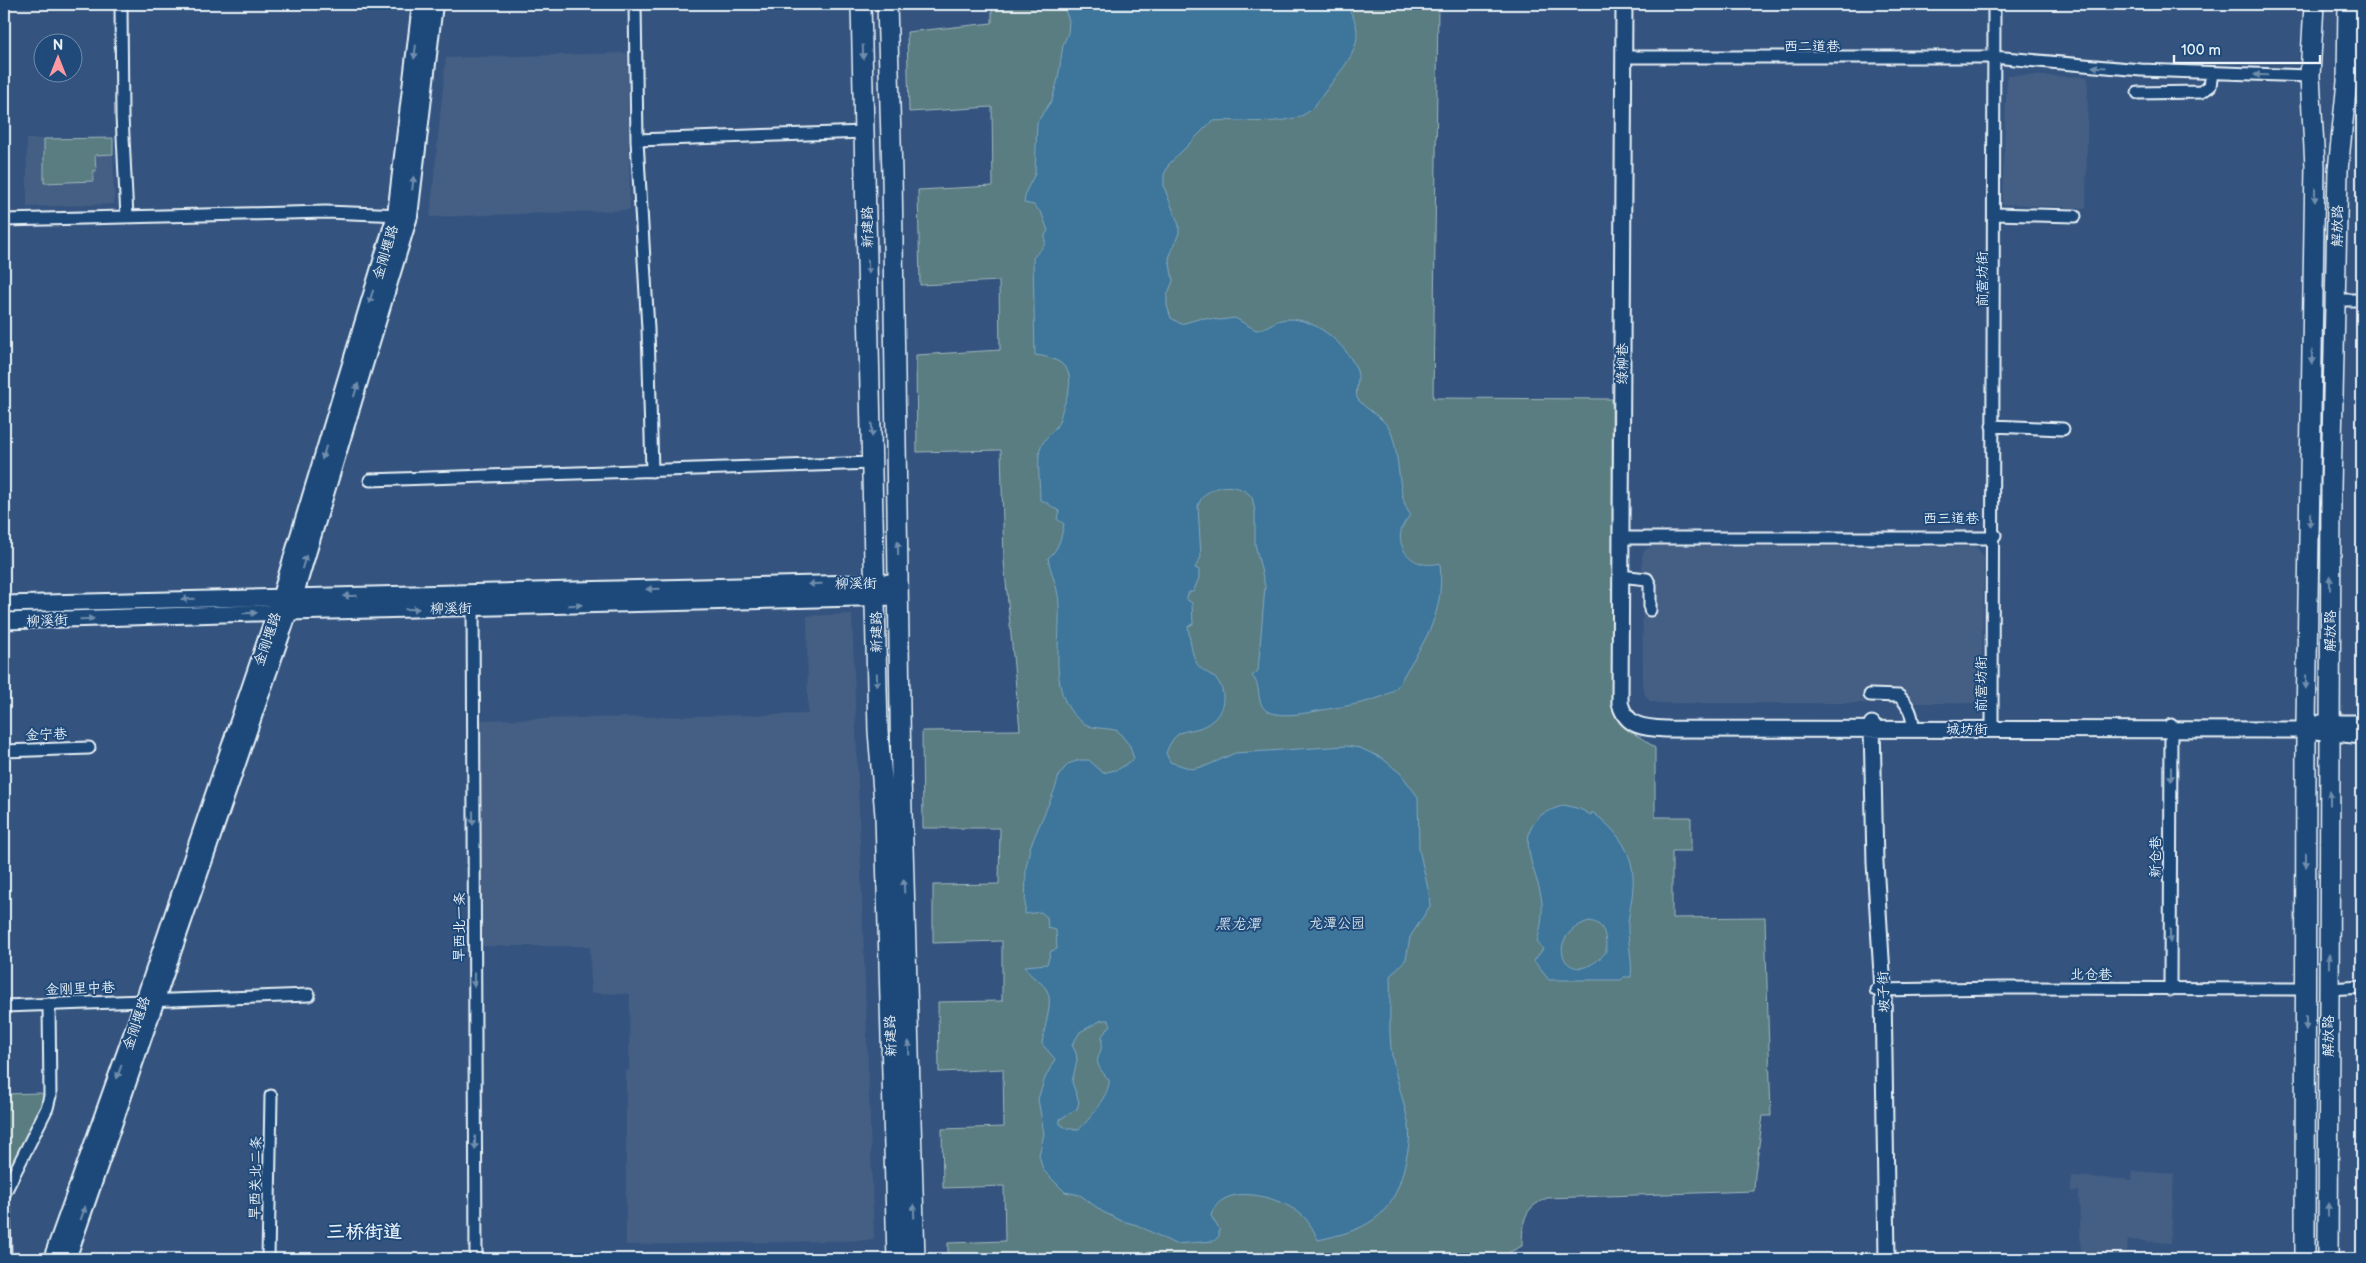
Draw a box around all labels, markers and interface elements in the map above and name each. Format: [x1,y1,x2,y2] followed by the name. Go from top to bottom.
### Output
[32,32,82,82] north arrow
[2174,32,2320,64] scale bar
[53,37,63,54] text: N
[1784,38,1841,55] street label: 西二道巷
[2181,41,2221,60] text: 100 m
[411,44,419,60] one-way arrow
[860,45,868,61] one-way arrow
[2091,62,2107,70] one-way arrow
[2253,71,2269,79] one-way arrow
[409,175,417,191] one-way arrow
[2311,187,2319,203] one-way arrow
[2329,205,2346,247] street label: 解放路
[859,206,876,248] street label: 新建路
[369,223,402,281] street label: 金刚堰路
[1974,251,1991,307] street label: 前营坊街
[864,260,872,276] one-way arrow
[366,290,374,305] one-way arrow
[1614,342,1631,385] street label: 绿柳巷
[2308,350,2316,366] one-way arrow
[353,382,361,397] one-way arrow
[868,422,876,438] one-way arrow
[320,446,328,461] one-way arrow
[1923,510,1980,527] street label: 西三道巷
[2305,512,2313,528] one-way arrow
[894,540,902,556] one-way arrow
[301,555,309,570] one-way arrow
[835,575,877,592] street label: 柳溪街
[2326,575,2334,591] one-way arrow
[807,580,823,588] one-way arrow
[645,585,661,593] one-way arrow
[342,592,358,600] one-way arrow
[180,596,196,604] one-way arrow
[430,600,472,617] street label: 柳溪街
[567,600,583,608] one-way arrow
[405,604,421,612] one-way arrow
[242,609,258,617] one-way arrow
[250,610,285,668] street label: 金刚堰路
[2322,610,2339,652] street label: 解放路
[26,611,68,630] street label: 柳溪街
[868,611,885,653] street label: 新建路
[80,614,96,622] one-way arrow
[1973,656,1990,712] street label: 前营坊街
[873,672,881,688] one-way arrow
[2302,675,2310,691] one-way arrow
[1946,721,1988,738] street label: 城坊街
[25,725,68,744] street label: 金宁巷
[2167,766,2175,782] one-way arrow
[2326,790,2334,806] one-way arrow
[469,810,477,826] one-way arrow
[2147,835,2164,878] street label: 新仓巷
[2302,852,2310,868] one-way arrow
[900,877,908,893] one-way arrow
[451,892,468,962] street label: 旱西北一条
[1215,915,1262,934] water label: 黑龙潭
[1309,915,1365,932] park label: 龙潭公园
[2166,929,2174,945] one-way arrow
[2325,952,2333,968] one-way arrow
[2070,966,2113,983] street label: 北仓巷
[1874,971,1893,1013] street label: 坡子街
[470,973,478,989] one-way arrow
[45,979,116,998] street label: 金刚里中巷
[119,994,154,1052] street label: 金刚堰路
[881,1015,900,1057] street label: 新建路
[2302,1015,2310,1031] one-way arrow
[2320,1015,2337,1057] street label: 解放路
[905,1040,913,1056] one-way arrow
[115,1065,122,1080] one-way arrow
[471,1135,479,1151] one-way arrow
[246,1136,265,1220] street label: 旱西关北二条
[910,1202,918,1218] one-way arrow
[2324,1202,2332,1218] one-way arrow
[79,1205,87,1220] one-way arrow
[326,1221,402,1244] district label: 三桥街道

